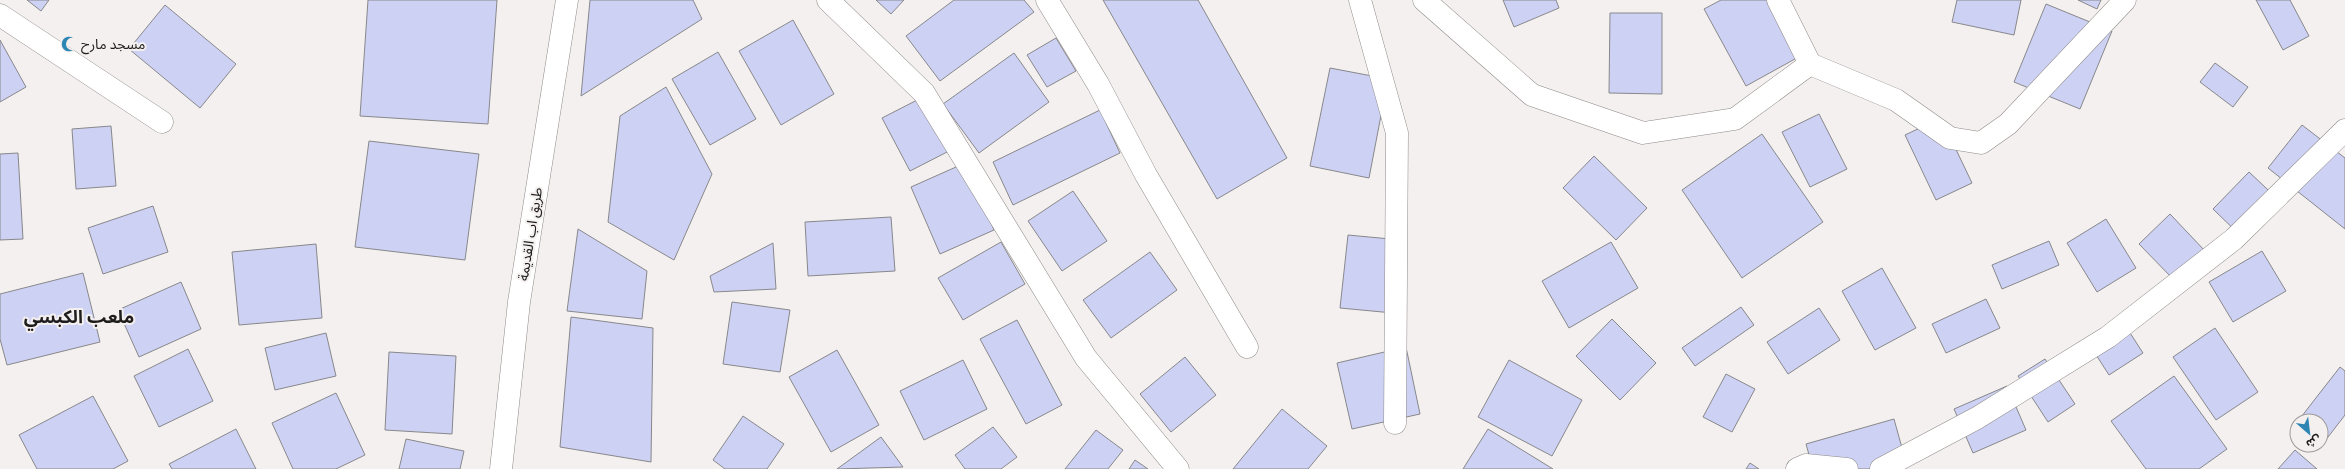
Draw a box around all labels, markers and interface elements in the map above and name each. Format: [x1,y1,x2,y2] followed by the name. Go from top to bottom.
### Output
[60,35,78,53] mosque icon: مسجد مارح
[81,35,145,55] place label: مسجد مارح
[514,186,547,282] street label: طريق اب القديمة
[24,305,134,331] district label: ملعب الكبسي
[2289,413,2329,453] north arrow
[2304,432,2324,452] text: ش

